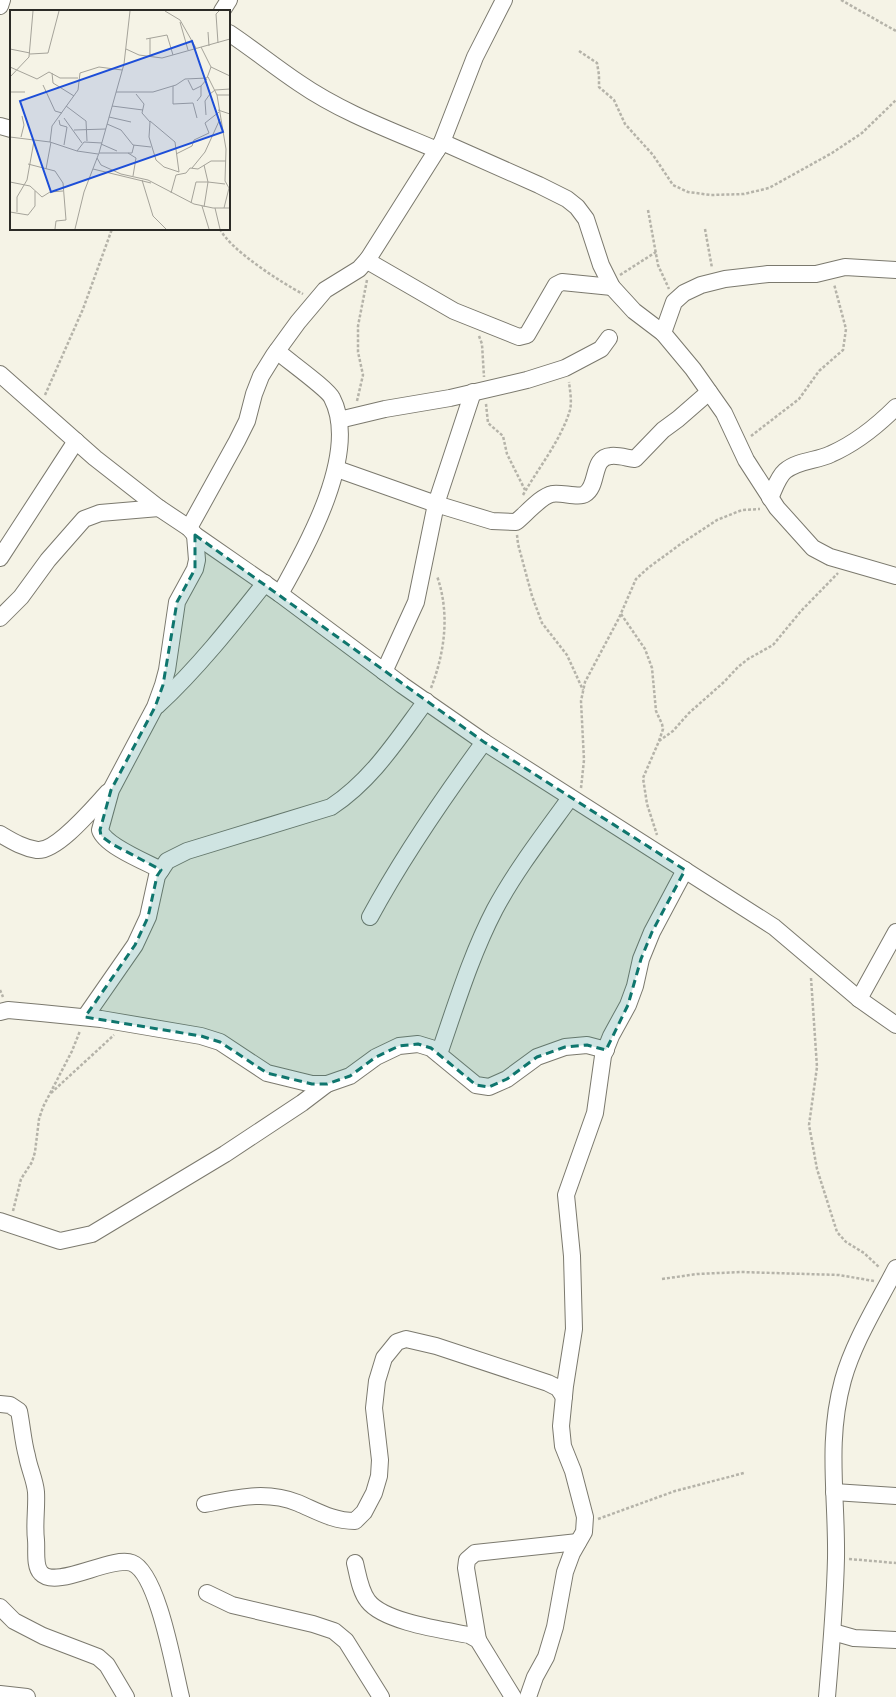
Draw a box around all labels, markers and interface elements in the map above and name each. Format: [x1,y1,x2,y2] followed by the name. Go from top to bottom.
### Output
[10,10,230,230] inset map

